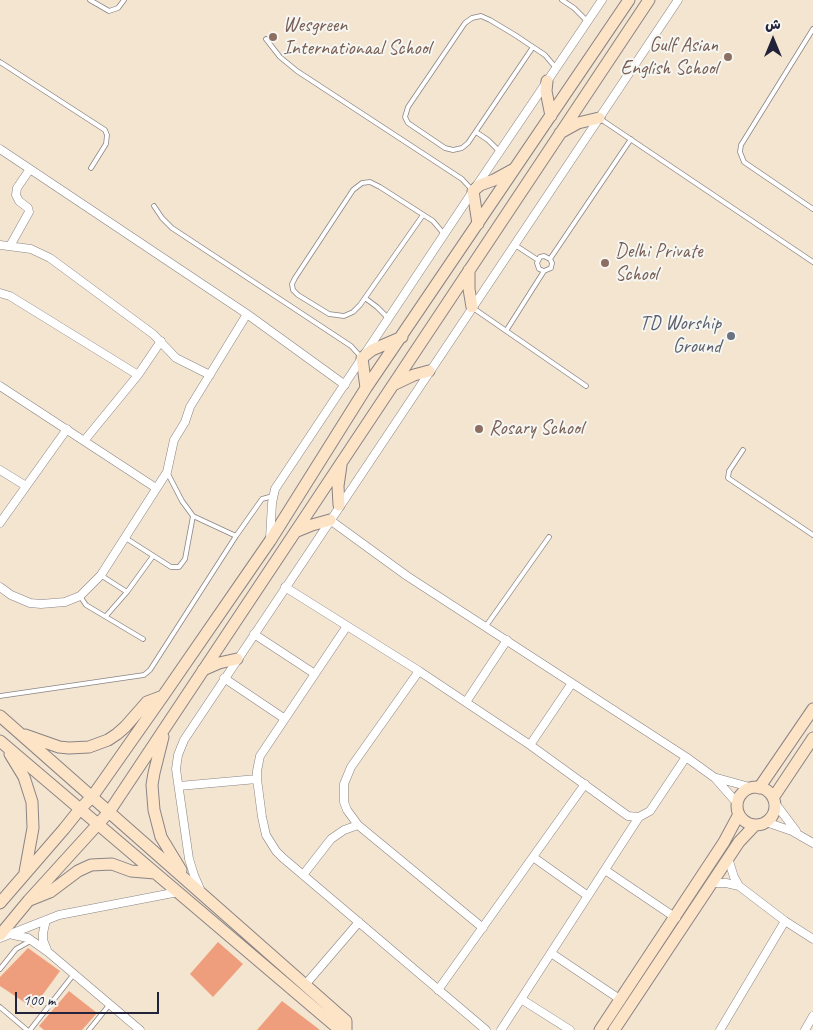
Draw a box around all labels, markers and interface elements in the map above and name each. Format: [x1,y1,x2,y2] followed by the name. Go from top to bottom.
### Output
[283,14,431,61] place label: Wesgreen Internationaal School
[748,15,798,65] north arrow
[765,16,781,33] text: ش
[267,31,279,43] marker: Wesgreen Internationaal School
[620,34,718,81] place label: Gulf Asian English School
[722,51,734,63] marker: Gulf Asian English School
[615,240,703,287] place label: Delhi Private School
[599,257,611,269] marker: Delhi Private School
[640,312,721,359] place label: TD Worship Ground
[725,330,737,342] marker: TD Worship Ground
[489,417,583,441] place label: Rosary School
[473,423,485,435] marker: Rosary School
[18,982,161,1014] scale bar
[23,991,55,1010] text: 100 m

